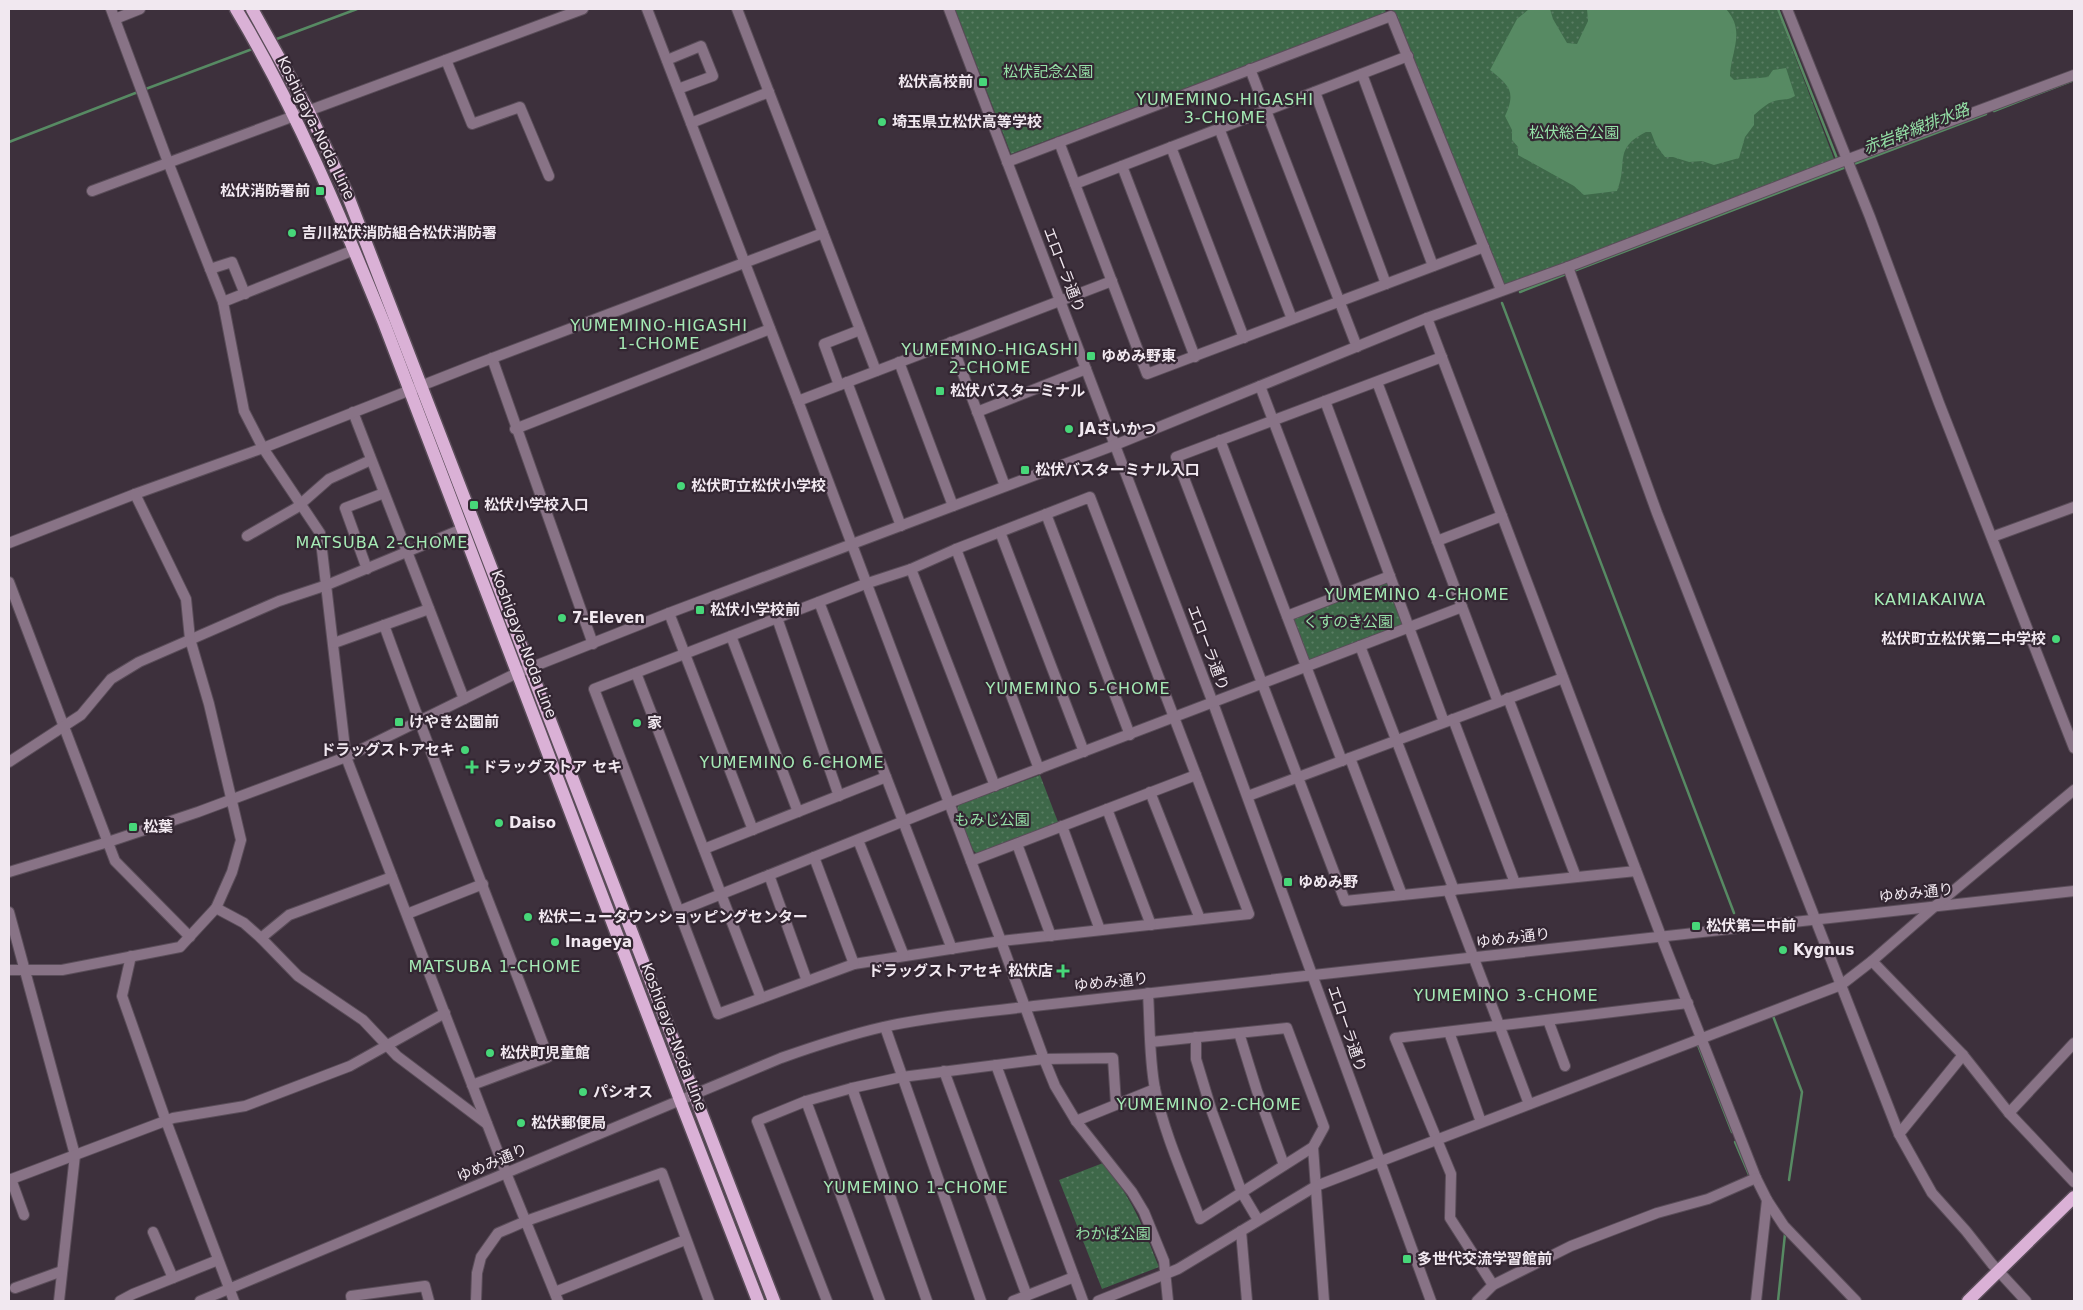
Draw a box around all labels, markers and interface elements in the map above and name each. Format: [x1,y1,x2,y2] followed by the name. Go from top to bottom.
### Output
[273,53,359,203] street label: Koshigaya-Noda Line
[1003,63,1093,81] park label: 松伏記念公園
[898,73,973,91] place label: 松伏高校前
[977,76,989,88] marker: 松伏高校前
[1135,90,1314,127] district label: YUMEMINO-HIGASHI 3-CHOME
[1860,99,1974,157] water label: 赤岩幹線排水路
[892,113,1042,131] place label: 埼玉県立松伏高等学校
[876,116,888,128] marker: 埼玉県立松伏高等学校
[1529,124,1619,142] park label: 松伏総合公園
[220,182,310,200] place label: 松伏消防署前
[314,185,326,197] marker: 松伏消防署前
[302,224,497,242] place label: 吉川松伏消防組合松伏消防署
[1039,225,1089,315] street label: エローラ通り
[286,227,298,239] marker: 吉川松伏消防組合松伏消防署
[569,316,748,353] district label: YUMEMINO-HIGASHI 1-CHOME
[900,340,1079,377] district label: YUMEMINO-HIGASHI 2-CHOME
[1101,347,1176,365] place label: ゆめみ野東
[1085,350,1097,362] marker: ゆめみ野東
[950,382,1085,400] place label: 松伏バスターミナル
[934,385,946,397] marker: 松伏バスターミナル
[1078,420,1156,438] place label: JAさいかつ
[1063,423,1075,435] marker: JAさいかつ
[1035,461,1200,479] place label: 松伏バスターミナル入口
[1019,464,1031,476] marker: 松伏バスターミナル入口
[691,477,826,495] place label: 松伏町立松伏小学校
[675,480,687,492] marker: 松伏町立松伏小学校
[484,496,589,514] place label: 松伏小学校入口
[468,499,480,511] marker: 松伏小学校入口
[296,533,468,552] district label: MATSUBA 2-CHOME
[487,567,561,721] street label: Koshigaya-Noda Line
[1323,585,1510,604] district label: YUMEMINO 4-CHOME
[1874,590,1986,609] district label: KAMIAKAIWA
[710,601,800,619] place label: 松伏小学校前
[1183,603,1233,693] street label: エローラ通り
[694,604,706,616] marker: 松伏小学校前
[572,609,645,627] place label: 7-Eleven
[556,612,568,624] marker: 7-Eleven
[1303,613,1393,631] park label: くすのき公園
[1881,630,2046,648] place label: 松伏町立松伏第二中学校
[2050,633,2062,645] marker: 松伏町立松伏第二中学校
[984,679,1171,698] district label: YUMEMINO 5-CHOME
[409,713,499,731] place label: けやき公園前
[647,714,662,732] place label: 家
[393,716,405,728] marker: けやき公園前
[631,717,643,729] marker: 家
[320,741,455,759] place label: ドラッグストアセキ
[459,744,471,756] marker: ドラッグストアセキ
[698,753,885,772] district label: YUMEMINO 6-CHOME
[482,758,622,776] place label: ドラッグストア セキ
[466,761,478,773] marker: ドラッグストア セキ
[954,811,1030,829] park label: もみじ公園
[509,814,556,832] place label: Daiso
[493,817,505,829] marker: Daiso
[143,818,173,836] place label: 松葉
[127,821,139,833] marker: 松葉
[1298,873,1358,891] place label: ゆめみ野
[1282,876,1294,888] marker: ゆめみ野
[1878,880,1954,906] street label: ゆめみ通り
[538,908,808,926] place label: 松伏ニュータウンショッピングセンター
[522,911,534,923] marker: 松伏ニュータウンショッピングセンター
[1706,917,1796,935] place label: 松伏第二中前
[1690,920,1702,932] marker: 松伏第二中前
[1475,924,1551,952] street label: ゆめみ通り
[565,933,632,951] place label: Inageya
[549,936,561,948] marker: Inageya
[1793,941,1855,959] place label: Kygnus
[1777,944,1789,956] marker: Kygnus
[409,957,581,976] district label: MATSUBA 1-CHOME
[637,960,711,1114] street label: Koshigaya-Noda Line
[868,962,1053,980] place label: ドラッグストアセキ 松伏店
[1057,965,1069,977] marker: ドラッグストアセキ 松伏店
[1073,969,1149,995] street label: ゆめみ通り
[1324,984,1370,1074] street label: エローラ通り
[1412,986,1599,1005] district label: YUMEMINO 3-CHOME
[500,1044,590,1062] place label: 松伏町児童館
[484,1047,496,1059] marker: 松伏町児童館
[593,1083,653,1101] place label: パシオス
[577,1086,589,1098] marker: パシオス
[1115,1095,1302,1114] district label: YUMEMINO 2-CHOME
[531,1114,606,1132] place label: 松伏郵便局
[515,1117,527,1129] marker: 松伏郵便局
[454,1140,530,1186] street label: ゆめみ通り
[822,1178,1009,1197] district label: YUMEMINO 1-CHOME
[1075,1225,1151,1243] park label: わかば公園
[1417,1250,1552,1268] place label: 多世代交流学習館前
[1401,1253,1413,1265] marker: 多世代交流学習館前

